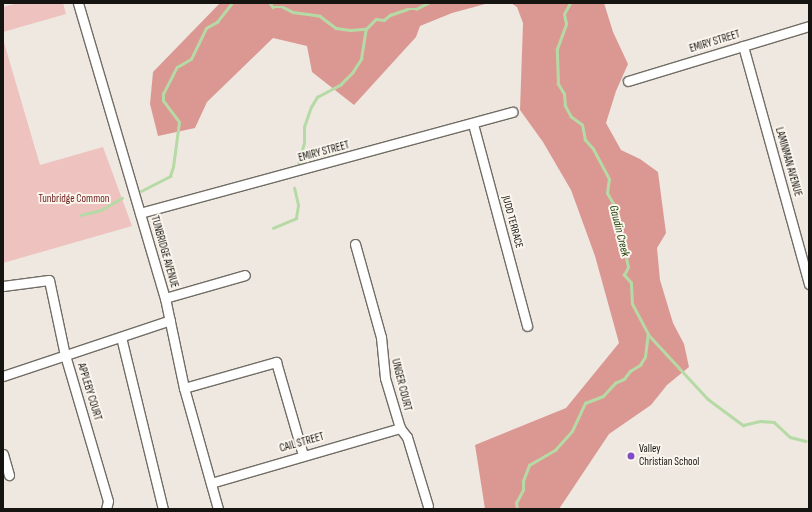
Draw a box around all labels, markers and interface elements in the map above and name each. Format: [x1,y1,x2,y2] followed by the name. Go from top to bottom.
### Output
[688,28,742,56] street label: EMIRY STREET
[772,126,804,198] street label: LAMINMAN AVENUE
[297,139,351,165] street label: EMIRY STREET
[38,192,110,206] park label: Tunbridge Common
[499,194,525,250] street label: JUDD TERRACE
[606,204,632,258] water label: Gaudin Creek
[147,214,181,290] street label: TUNBRIDGE AVENUE
[388,357,414,413] street label: UNGER COURT
[74,362,104,422] street label: APPLEBY COURT
[278,430,326,456] street label: CAIL STREET
[639,443,699,469] place label: Valley Christian School
[626,451,636,461] marker: Valley Christian School

